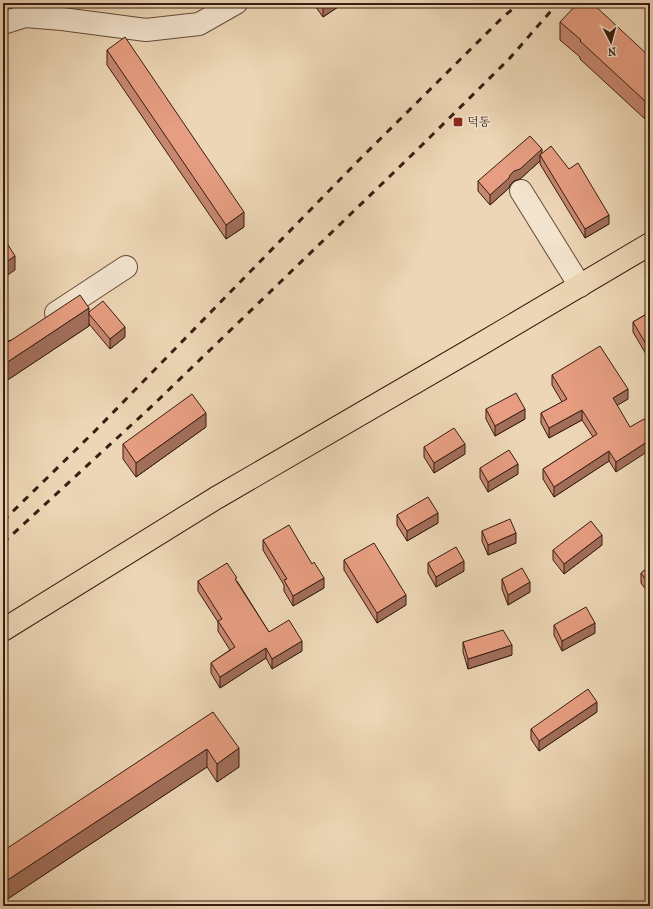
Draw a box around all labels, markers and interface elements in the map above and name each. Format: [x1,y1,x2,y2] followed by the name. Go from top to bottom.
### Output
[591,22,631,62] north arrow
[607,45,617,58] text: N
[467,115,491,129] place label: 덕동
[452,116,464,128] marker: 덕동

